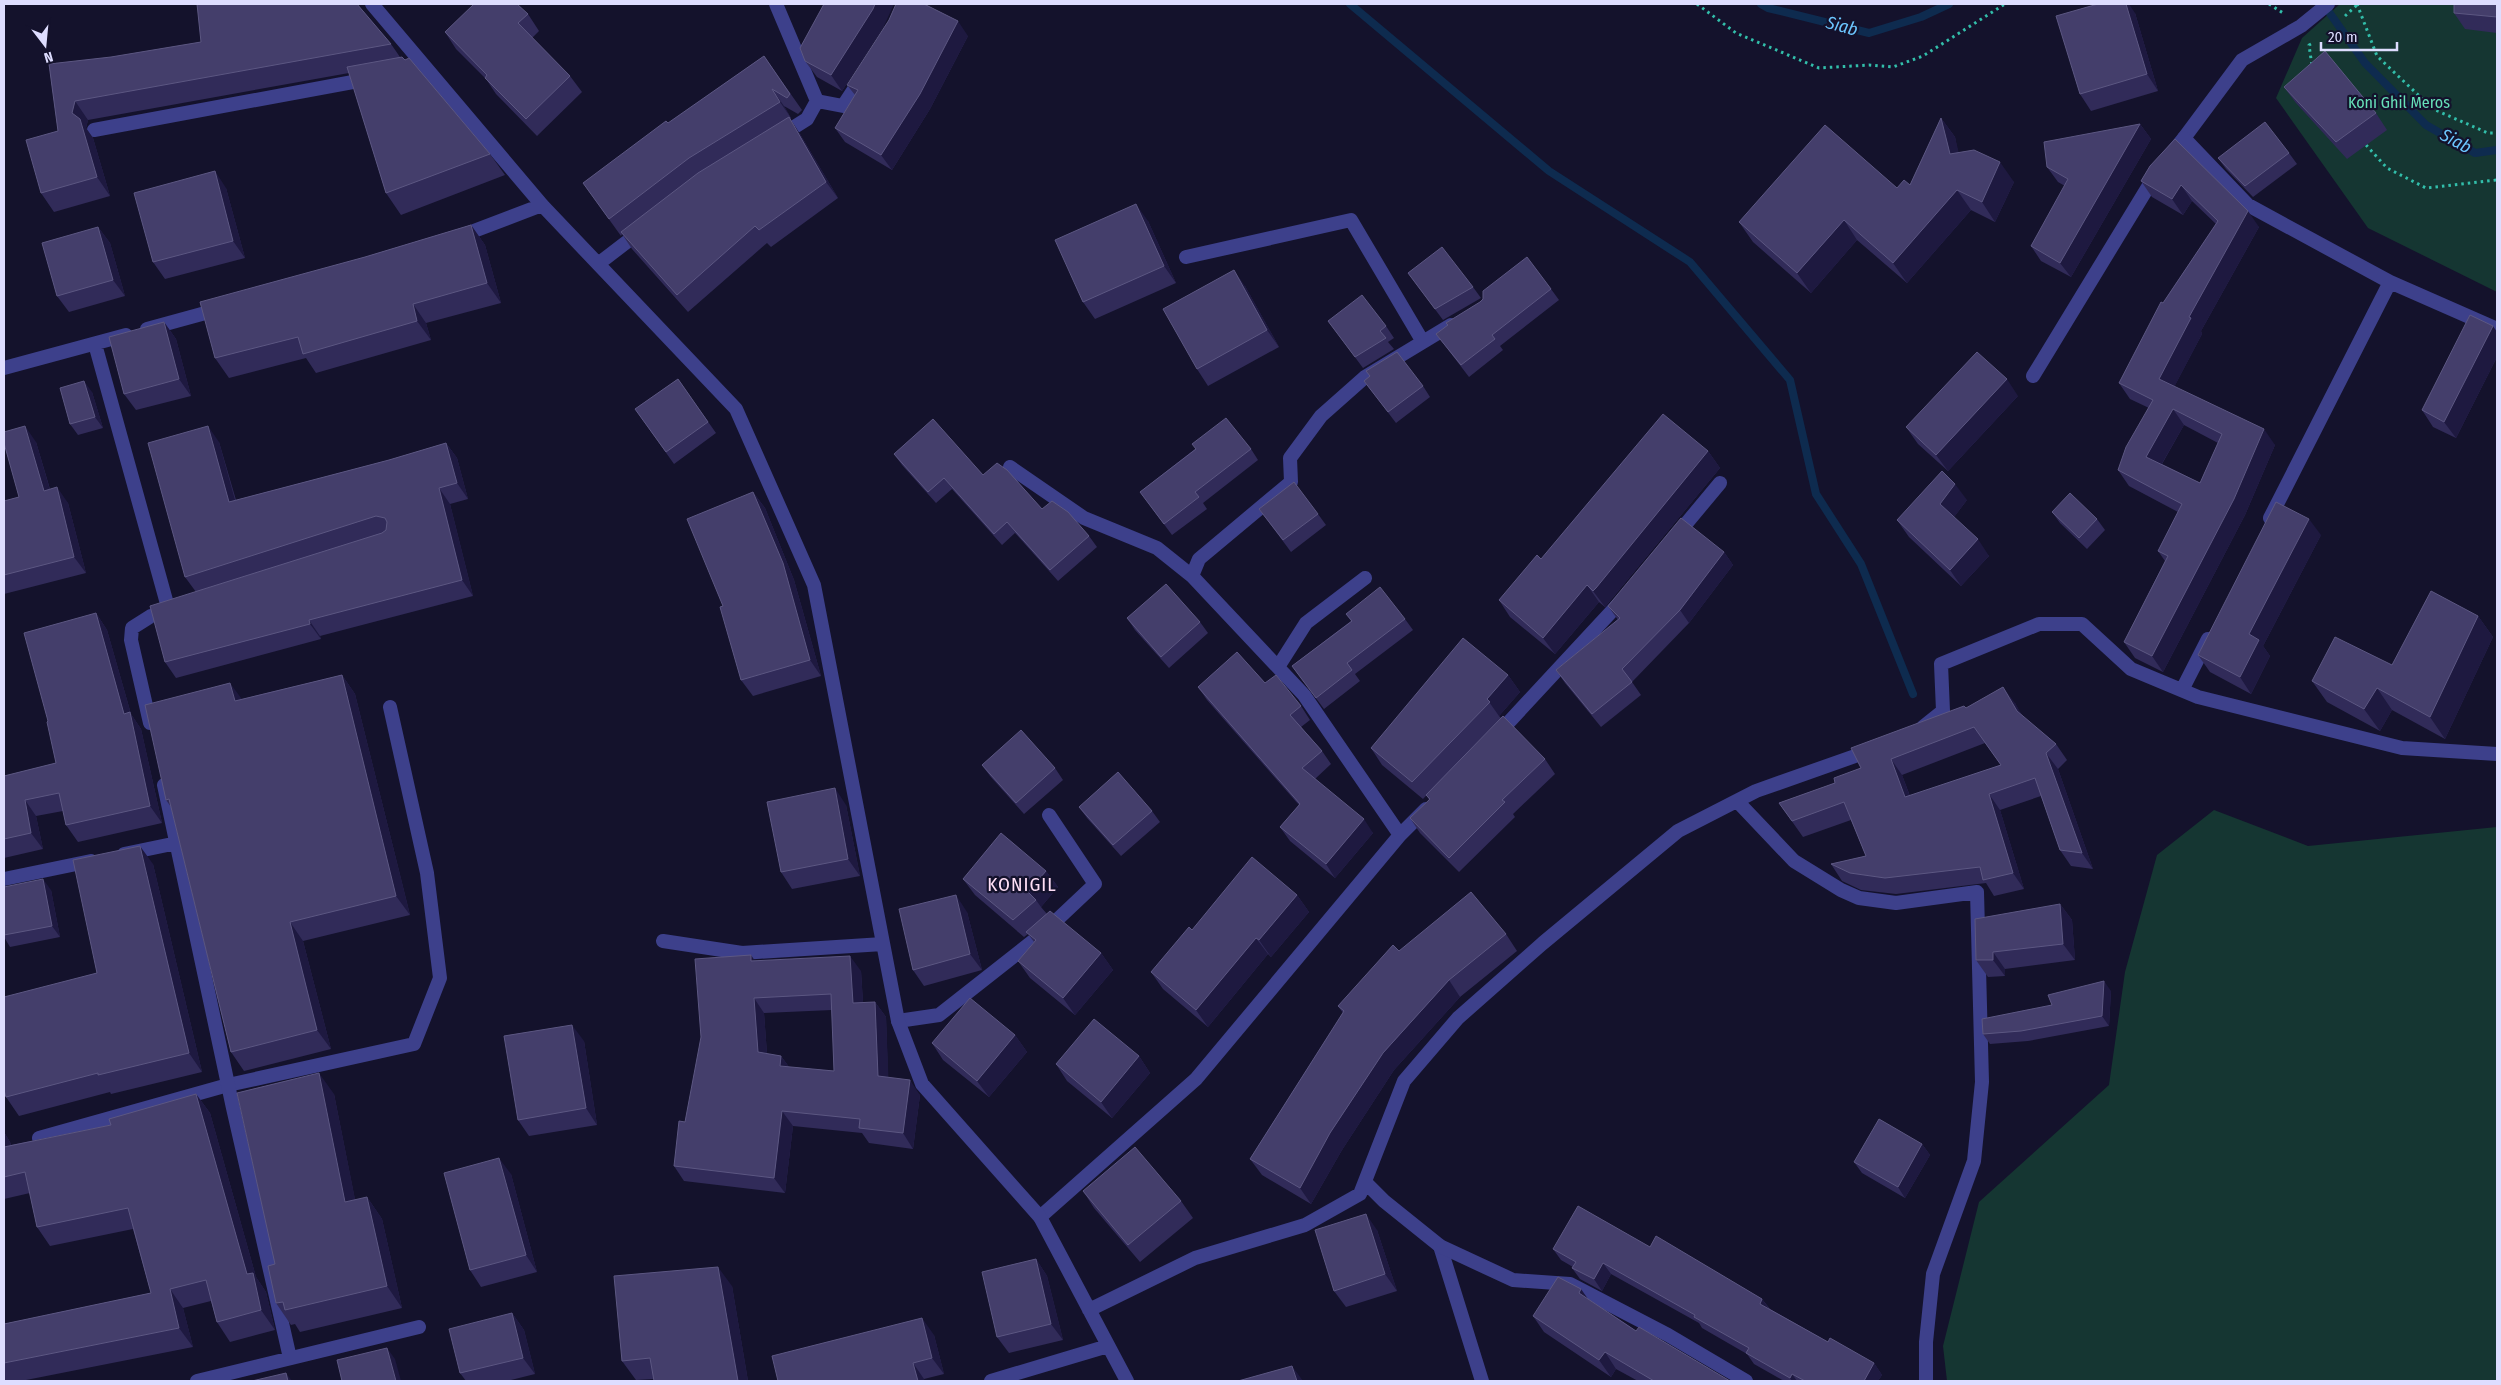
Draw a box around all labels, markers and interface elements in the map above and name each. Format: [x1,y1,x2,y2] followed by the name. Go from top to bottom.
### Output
[1823,11,1860,41] water label: Siab
[20,20,70,70] north arrow
[2321,20,2397,52] scale bar
[2328,28,2358,46] text: 20 m
[42,48,55,66] text: N
[2348,93,2450,112] park label: Koni Ghil Meros
[2436,123,2475,158] water label: Siab
[987,873,1057,896] district label: KONIGIL

